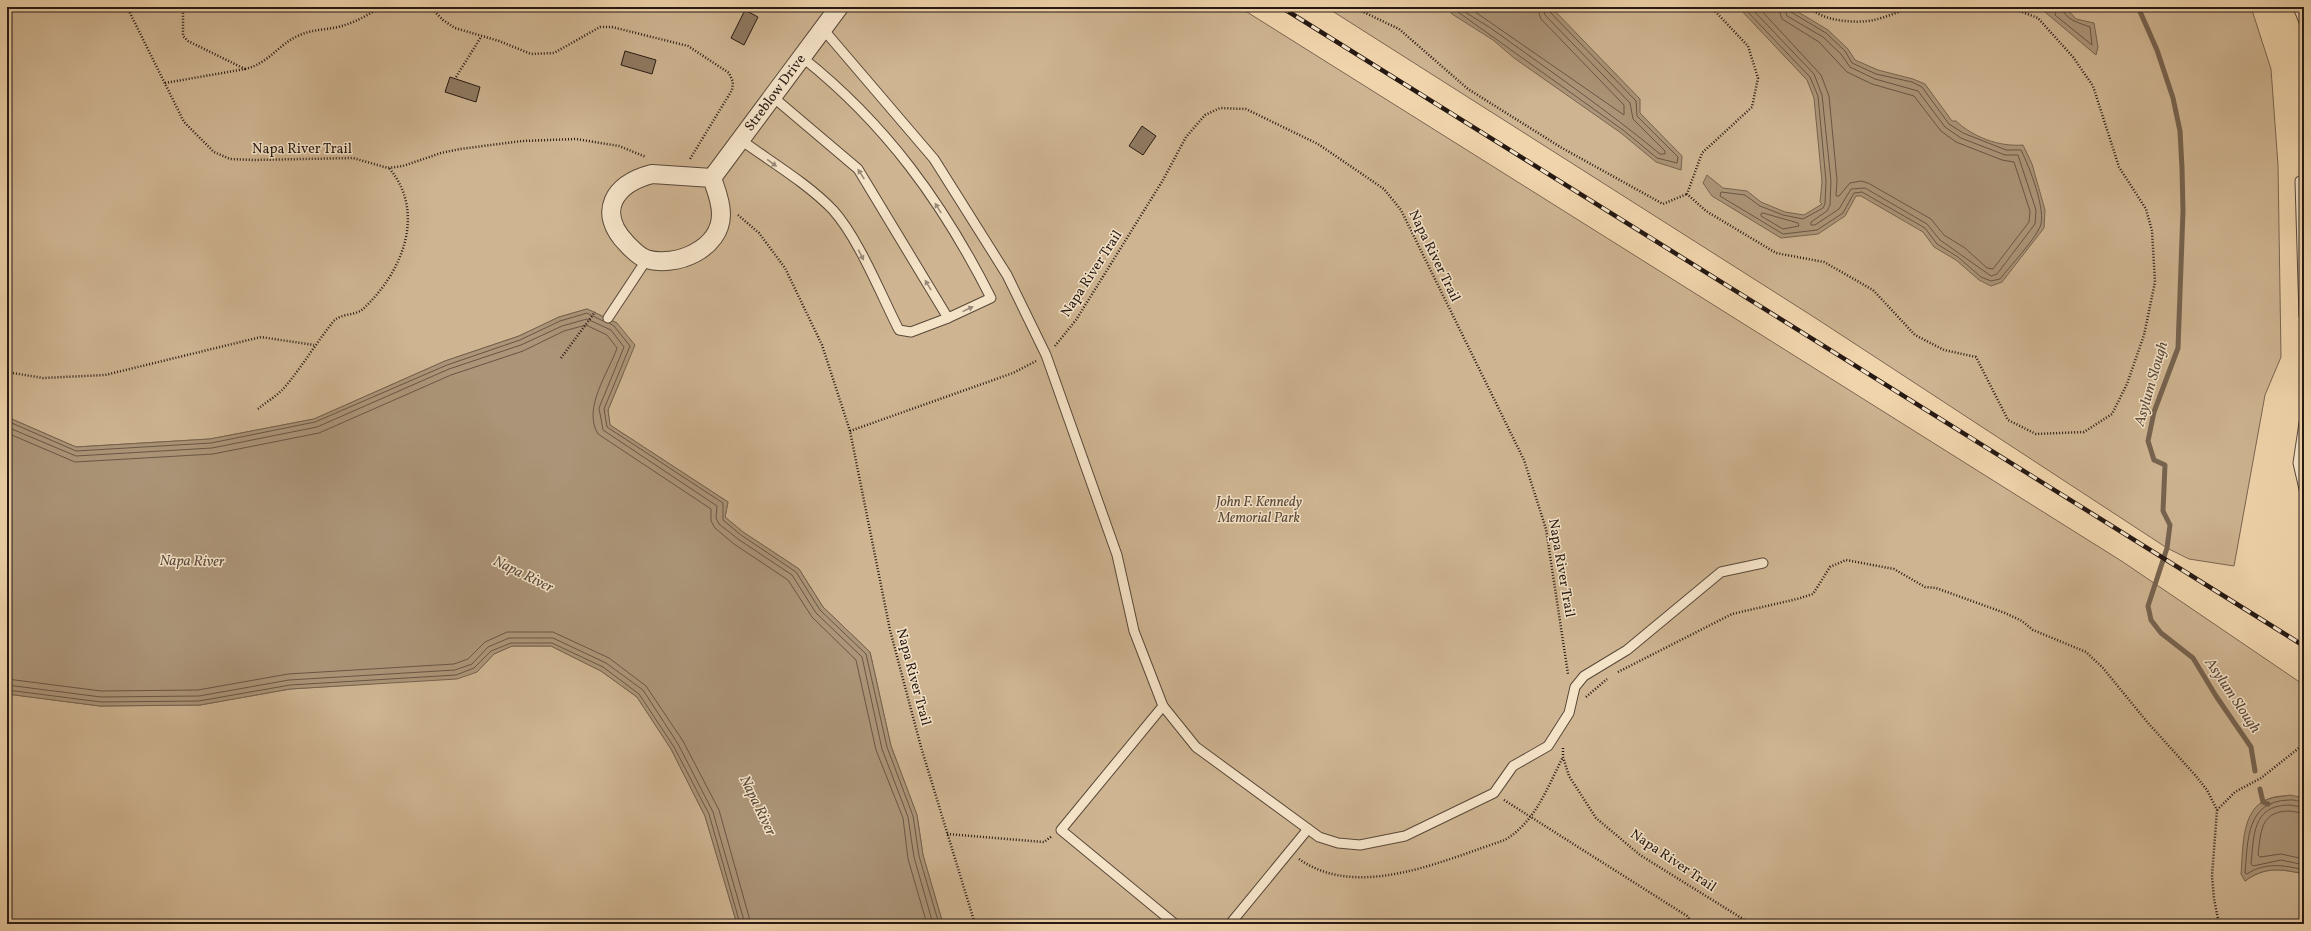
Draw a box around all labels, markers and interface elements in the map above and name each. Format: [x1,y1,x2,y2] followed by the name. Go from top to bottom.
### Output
[740,50,810,135] street label: Streblow Drive
[252,140,352,159] street label: Napa River Trail
[767,159,778,167] one-way arrow
[857,169,865,179] one-way arrow
[935,202,942,214] one-way arrow
[1404,207,1464,305] street label: Napa River Trail
[1057,227,1127,321] street label: Napa River Trail
[858,249,864,261] one-way arrow
[925,279,932,291] one-way arrow
[962,306,974,312] one-way arrow
[2130,339,2174,430] water label: Asylum Slough
[1214,493,1303,528] park label: John F. Kennedy Memorial Park
[1543,517,1579,619] street label: Napa River Trail
[159,551,225,573] water label: Napa River
[489,551,557,599] water label: Napa River
[891,626,935,728] street label: Napa River Trail
[2198,653,2265,738] water label: Asylum Slough
[733,772,781,840] water label: Napa River
[1626,825,1720,897] street label: Napa River Trail

